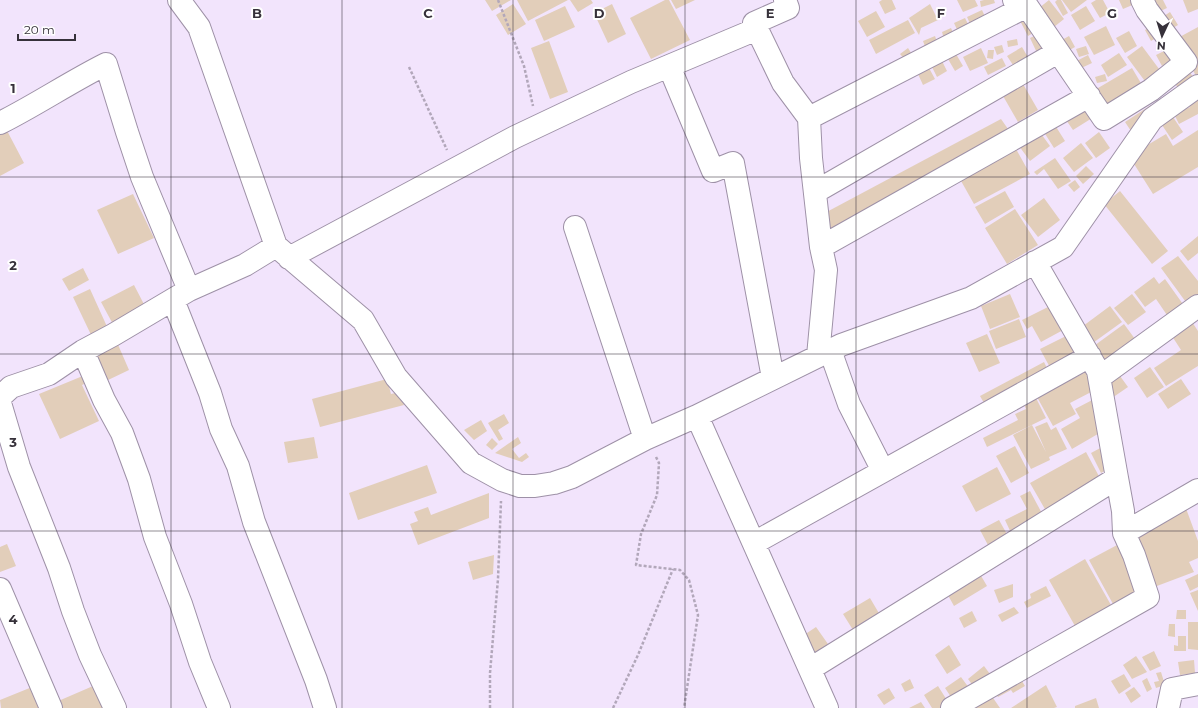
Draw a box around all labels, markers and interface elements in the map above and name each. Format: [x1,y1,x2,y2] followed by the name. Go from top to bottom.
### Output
[252,5,262,21] text: B
[423,5,433,21] text: C
[594,5,605,21] text: D
[766,5,775,21] text: E
[937,5,945,21] text: F
[1107,5,1117,21] text: G
[18,16,75,42] scale bar
[1142,16,1182,56] north arrow
[24,22,55,37] text: 20 m
[1156,39,1166,53] text: N
[10,80,16,96] text: 1
[9,257,17,273] text: 2
[8,434,17,450] text: 3
[9,611,18,627] text: 4

